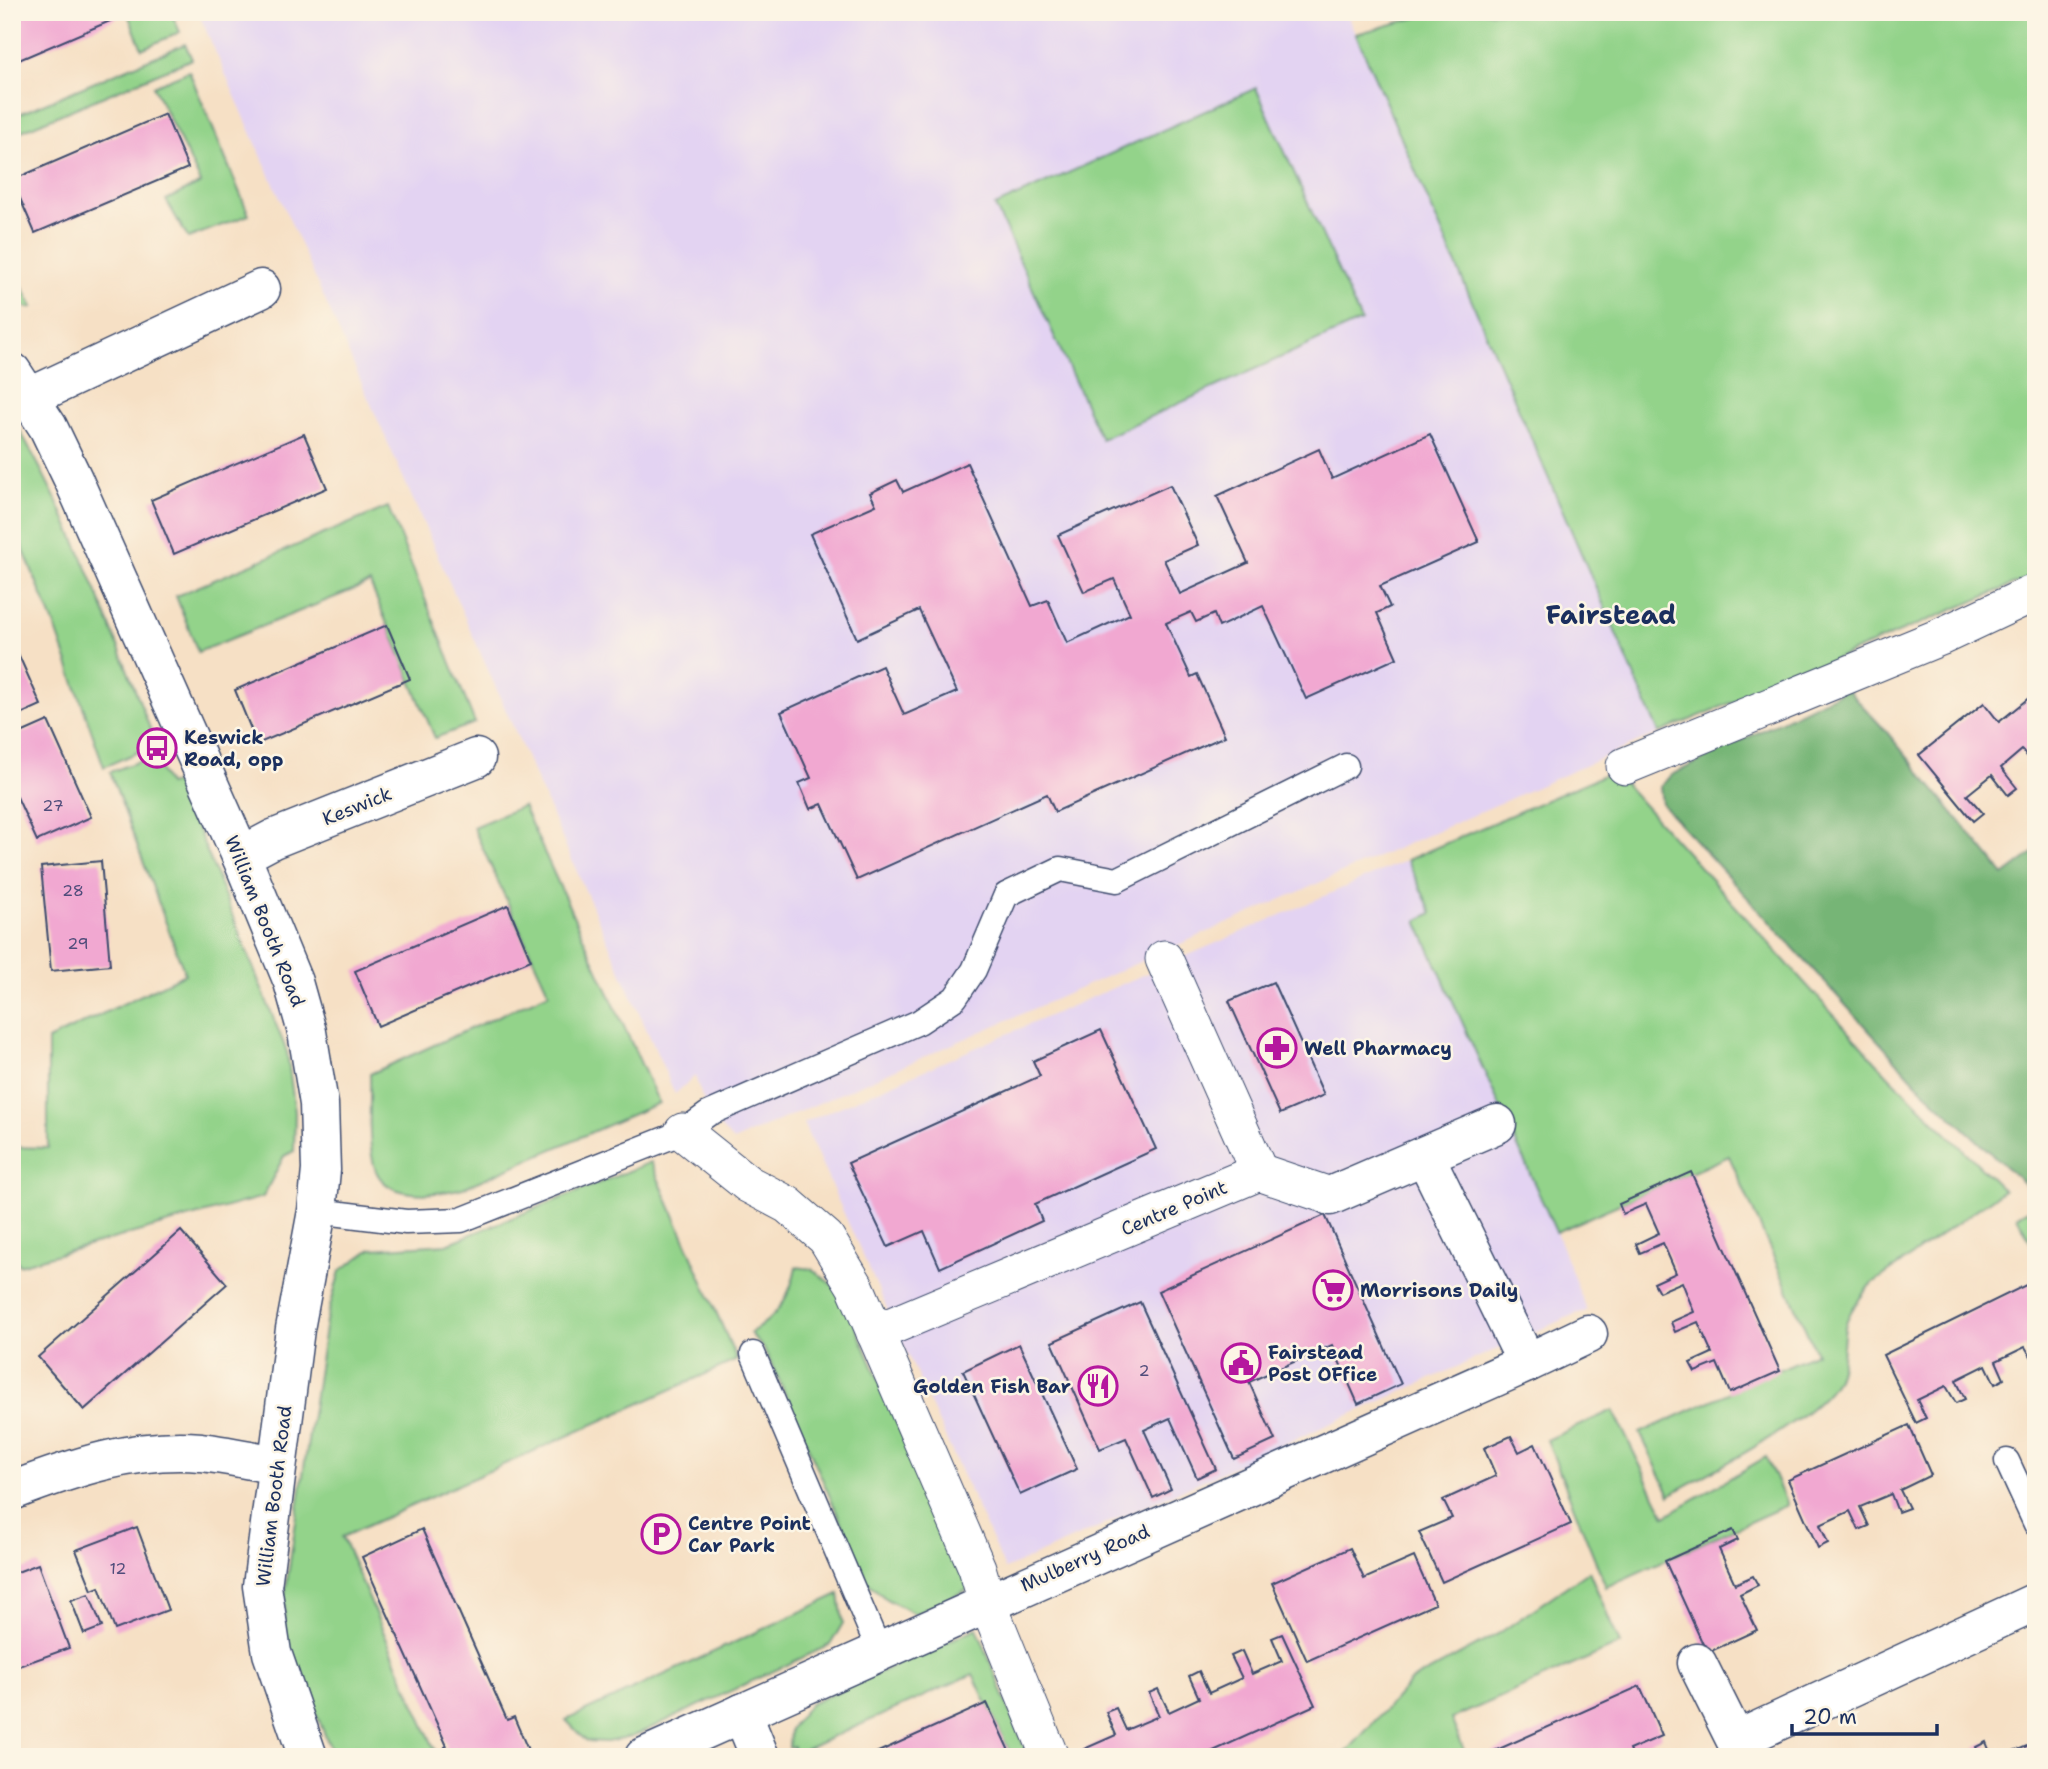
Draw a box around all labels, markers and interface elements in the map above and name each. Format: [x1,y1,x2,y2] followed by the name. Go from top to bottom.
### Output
[1546,597,1676,632] district label: Fairstead
[184,725,283,772] place label: Keswick Road, opp
[136,727,178,769] bus stop icon: Keswick Road, opp
[319,781,395,831] street label: Keswick
[42,795,64,816] house number: 27
[219,832,311,1010] street label: William Booth Road
[62,880,84,901] house number: 28
[67,933,89,954] house number: 29
[1256,1027,1298,1069] pharmacy icon: Well Pharmacy
[1304,1036,1452,1061] place label: Well Pharmacy
[1117,1174,1231,1242] street label: Centre Point
[1312,1269,1354,1311] supermarket icon: Morrisons Daily
[1360,1278,1518,1303] place label: Morrisons Daily
[1268,1340,1378,1387] place label: Fairstead Post OFfice
[1220,1342,1262,1384] public building icon: Fairstead Post OFfice
[1138,1360,1150,1381] house number: 2
[1077,1365,1119,1407] restaurant icon: Golden Fish Bar
[913,1374,1071,1399] place label: Golden Fish Bar
[250,1404,298,1588] street label: William Booth Road
[688,1511,811,1558] place label: Centre Point Car Park
[640,1513,682,1555] parking icon: Centre Point Car Park
[1017,1518,1153,1598] street label: Mulberry Road
[109,1558,127,1579] house number: 12
[1792,1692,1938,1736] scale bar
[1803,1703,1857,1731] text: 20 m

